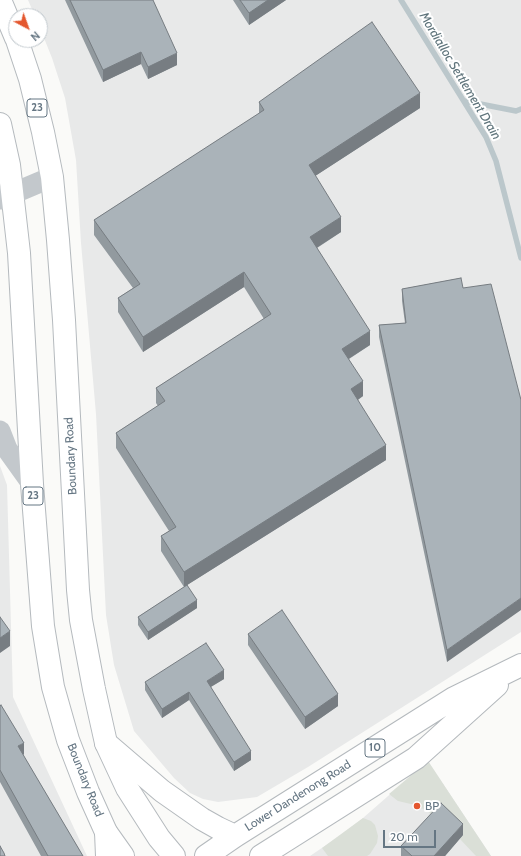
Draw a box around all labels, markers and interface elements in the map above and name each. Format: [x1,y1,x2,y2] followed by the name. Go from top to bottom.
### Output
[8,8,48,48] north arrow
[416,9,504,143] water label: Mordialloc Settlement Drain
[28,28,43,44] text: N
[27,99,47,117] road number: 23
[62,417,80,495] street label: Boundary Road
[23,487,43,505] road number: 23
[365,739,385,757] road number: 10
[64,741,106,819] street label: Boundary Road
[242,757,354,835] street label: Lower Dandenong Road
[425,799,439,813] place label: BP
[412,801,422,811] marker: BP
[385,822,438,848] scale bar
[390,829,418,844] text: 20 m

